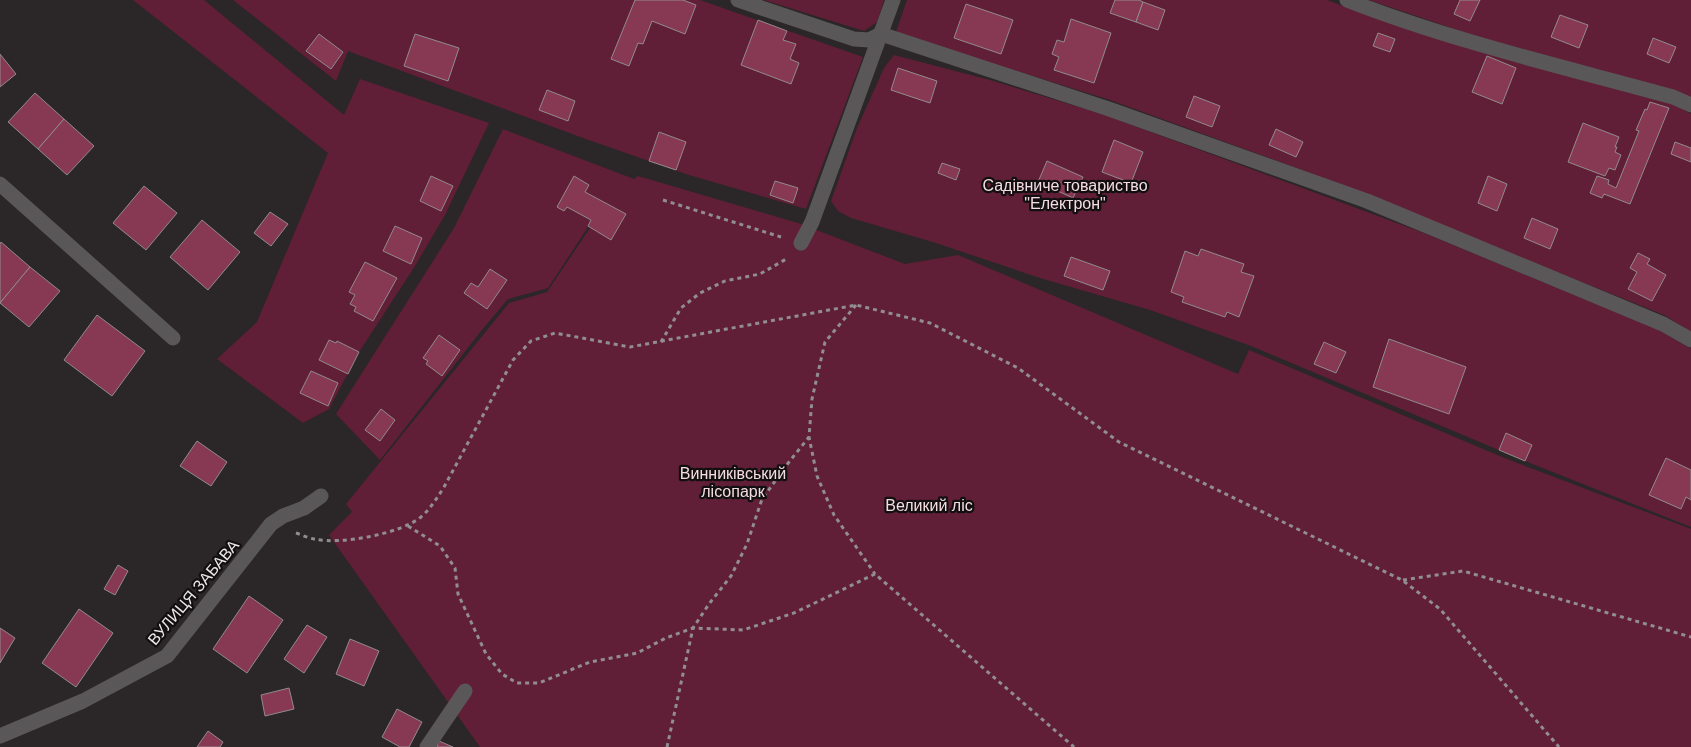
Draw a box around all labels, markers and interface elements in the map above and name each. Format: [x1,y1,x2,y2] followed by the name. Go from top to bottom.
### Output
[982,177,1148,212] park label: Садівниче товариство "Електрон"
[680,465,786,500] park label: Винниківський лісопарк
[885,497,973,514] park label: Великий ліс
[145,536,242,648] street label: ВУЛИЦЯ ЗАБАВА

